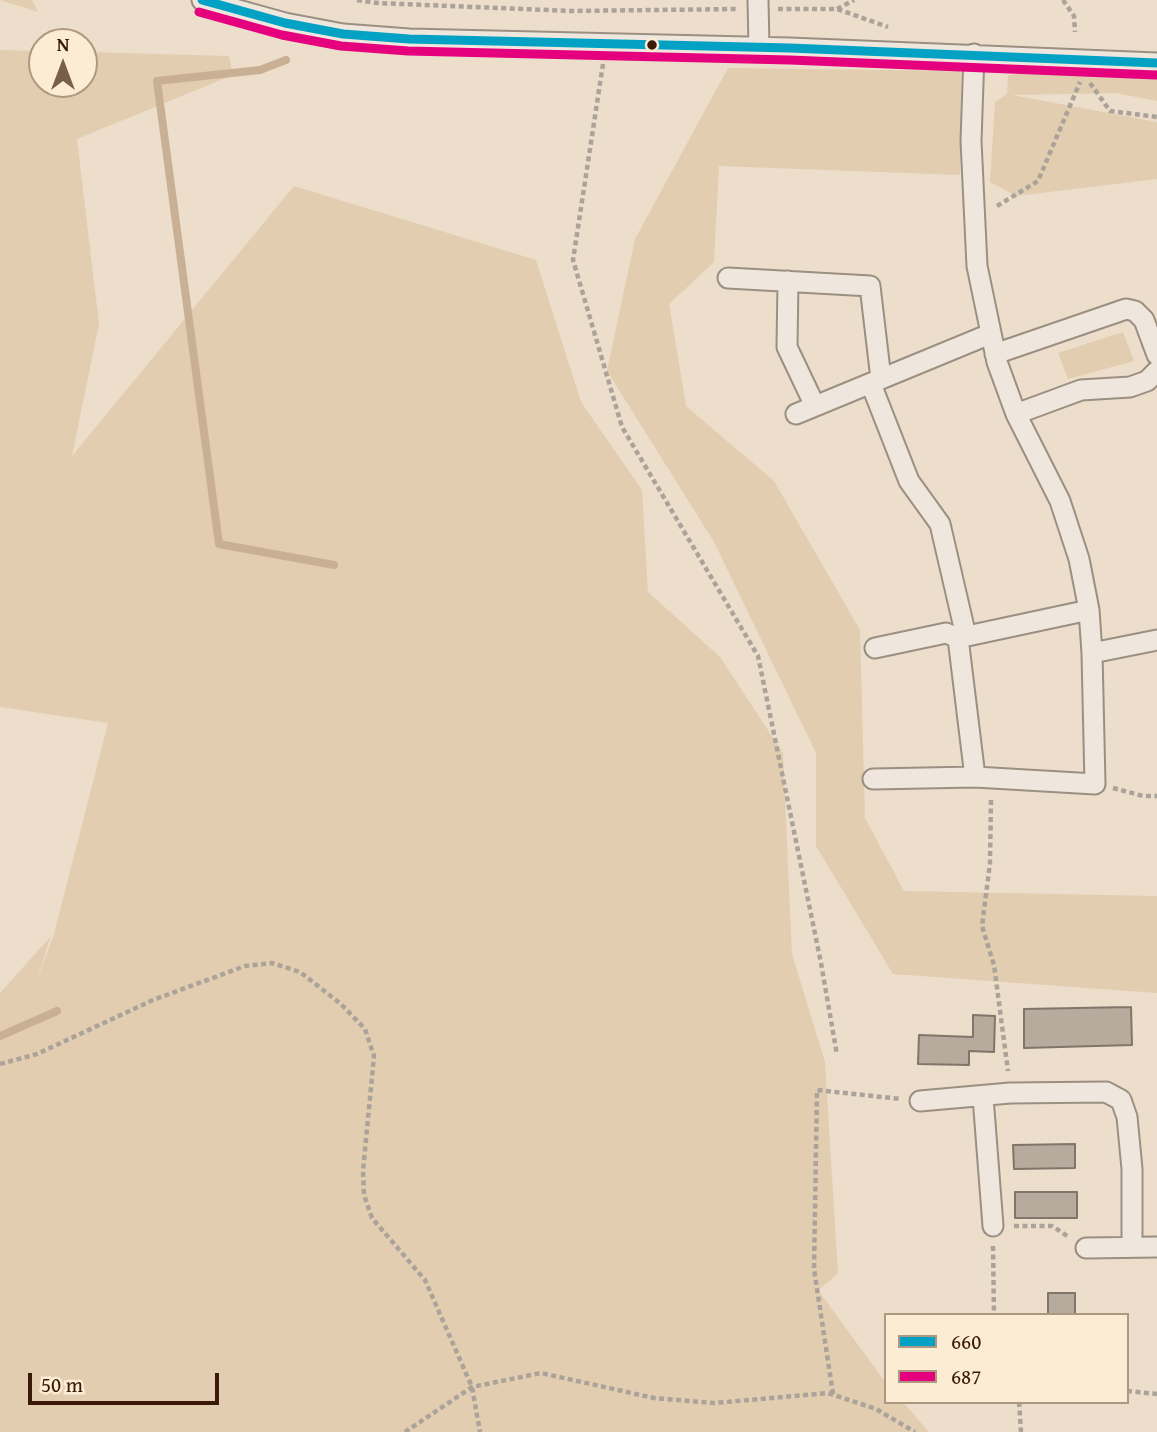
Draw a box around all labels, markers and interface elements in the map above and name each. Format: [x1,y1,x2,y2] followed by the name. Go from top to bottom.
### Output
[28,28,98,98] north arrow
[57,30,69,58] text: N
[645,38,659,52] unlabelled marker
[884,1313,1129,1404] legend
[951,1326,981,1357] text: 660
[32,1358,222,1402] scale bar
[951,1361,981,1392] text: 687
[41,1369,83,1400] text: 50 m

